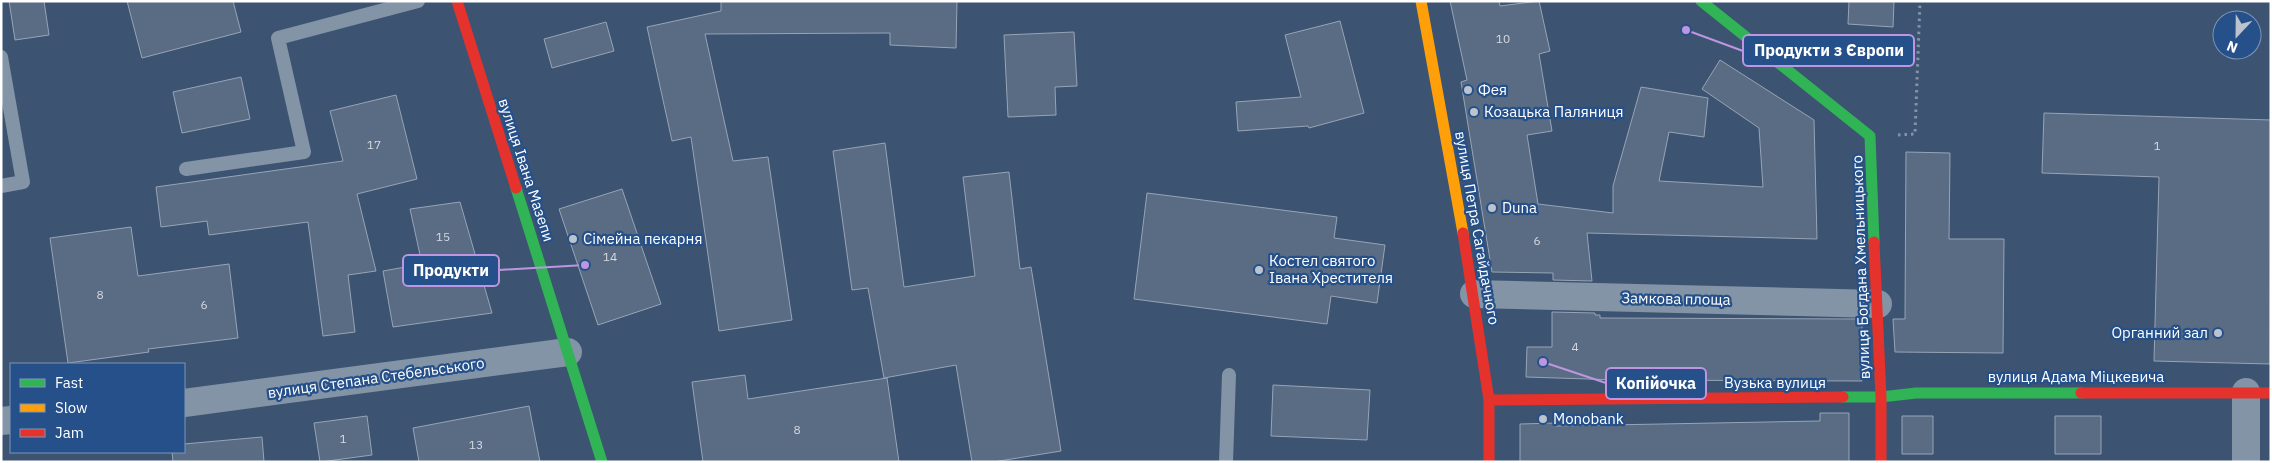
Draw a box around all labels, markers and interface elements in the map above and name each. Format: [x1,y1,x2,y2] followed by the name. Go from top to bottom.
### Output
[2212,10,2262,60] north arrow
[1496,31,1510,46] house number: 10
[1743,35,1914,66] callout: Продукти з Європи
[2224,37,2240,57] text: N
[1754,40,1904,60] text: Продукти з Європи
[1478,80,1507,99] place label: Фея
[1462,84,1474,96] marker: Фея
[494,96,559,244] street label: вулиця Івана Мазепи
[1484,102,1623,121] place label: Козацька Паляниця
[1468,106,1480,118] marker: Козацька Паляниця
[1451,130,1504,326] street label: вулиця Петра Сагайдачного
[367,137,381,152] house number: 17
[2153,138,2161,153] house number: 1
[1847,155,1874,379] street label: вулиця Богдана Хмельницького
[1502,198,1537,217] place label: Duna
[1486,202,1498,214] marker: Duna
[436,229,450,244] house number: 15
[583,229,702,248] place label: Сімейна пекарня
[567,233,579,245] marker: Сімейна пекарня
[1533,233,1541,248] house number: 6
[603,249,617,264] house number: 14
[1269,251,1393,287] place label: Костел святого Івана Хрестителя
[403,255,499,286] callout: Продукти
[413,260,489,280] text: Продукти
[1253,264,1265,276] marker: Костел святого Івана Хрестителя
[96,287,104,302] house number: 8
[1621,288,1731,309] street label: Замкова площа
[200,297,208,312] house number: 6
[2111,323,2208,342] place label: Органний зал
[2212,327,2224,339] marker: Органний зал
[1571,339,1579,354] house number: 4
[266,353,486,402] street label: вулиця Степана Стебельського
[10,363,185,453] legend
[1988,367,2164,386] street label: вулиця Адама Міцкевича
[1606,368,1706,399] callout: Копійочка
[55,373,83,392] text: Fast
[1616,373,1696,393] text: Копійочка
[1724,373,1826,392] street label: Вузька вулиця
[55,398,88,417] text: Slow
[1553,409,1624,428] place label: Monobank
[1537,413,1549,425] marker: Monobank
[793,422,801,437] house number: 8
[55,423,84,442] text: Jam
[339,431,347,446] house number: 1
[469,437,483,452] house number: 13

